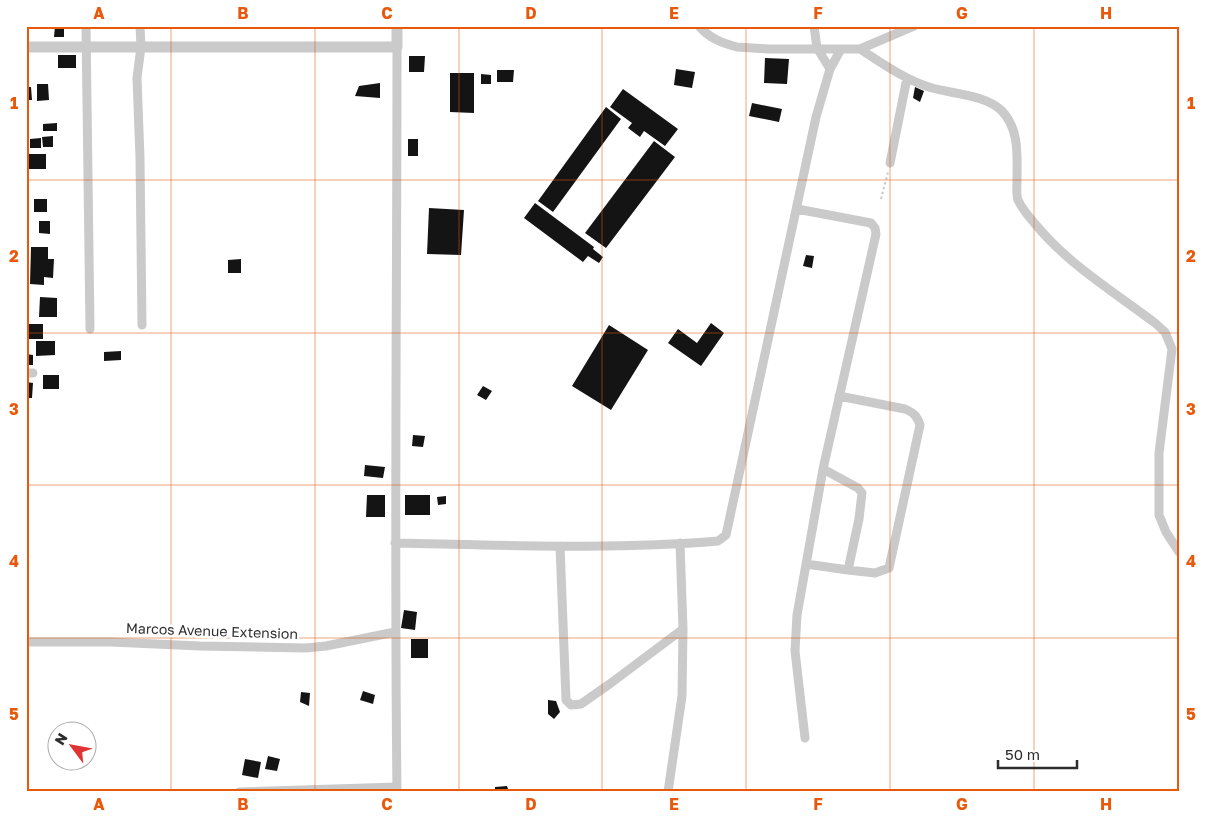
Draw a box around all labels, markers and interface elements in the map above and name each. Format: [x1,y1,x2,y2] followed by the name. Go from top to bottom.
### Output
[93,3,105,23] text: A
[237,3,249,23] text: B
[381,3,393,23] text: C
[525,3,537,23] text: D
[669,3,679,23] text: E
[813,3,823,23] text: F
[956,3,968,23] text: G
[1100,3,1112,23] text: H
[10,93,18,113] text: 1
[1187,93,1195,113] text: 1
[9,246,19,266] text: 2
[1186,246,1196,266] text: 2
[9,399,19,419] text: 3
[1186,399,1196,419] text: 3
[9,551,19,571] text: 4
[1186,551,1196,571] text: 4
[126,619,298,642] street label: Marcos Avenue Extension
[9,704,19,724] text: 5
[1186,704,1196,724] text: 5
[48,720,98,770] north arrow
[51,730,71,748] text: N
[998,738,1076,770] scale bar
[1005,745,1040,763] text: 50 m
[93,794,105,814] text: A
[237,794,249,814] text: B
[381,794,393,814] text: C
[525,794,537,814] text: D
[669,794,679,814] text: E
[813,794,823,814] text: F
[956,794,968,814] text: G
[1100,794,1112,814] text: H

